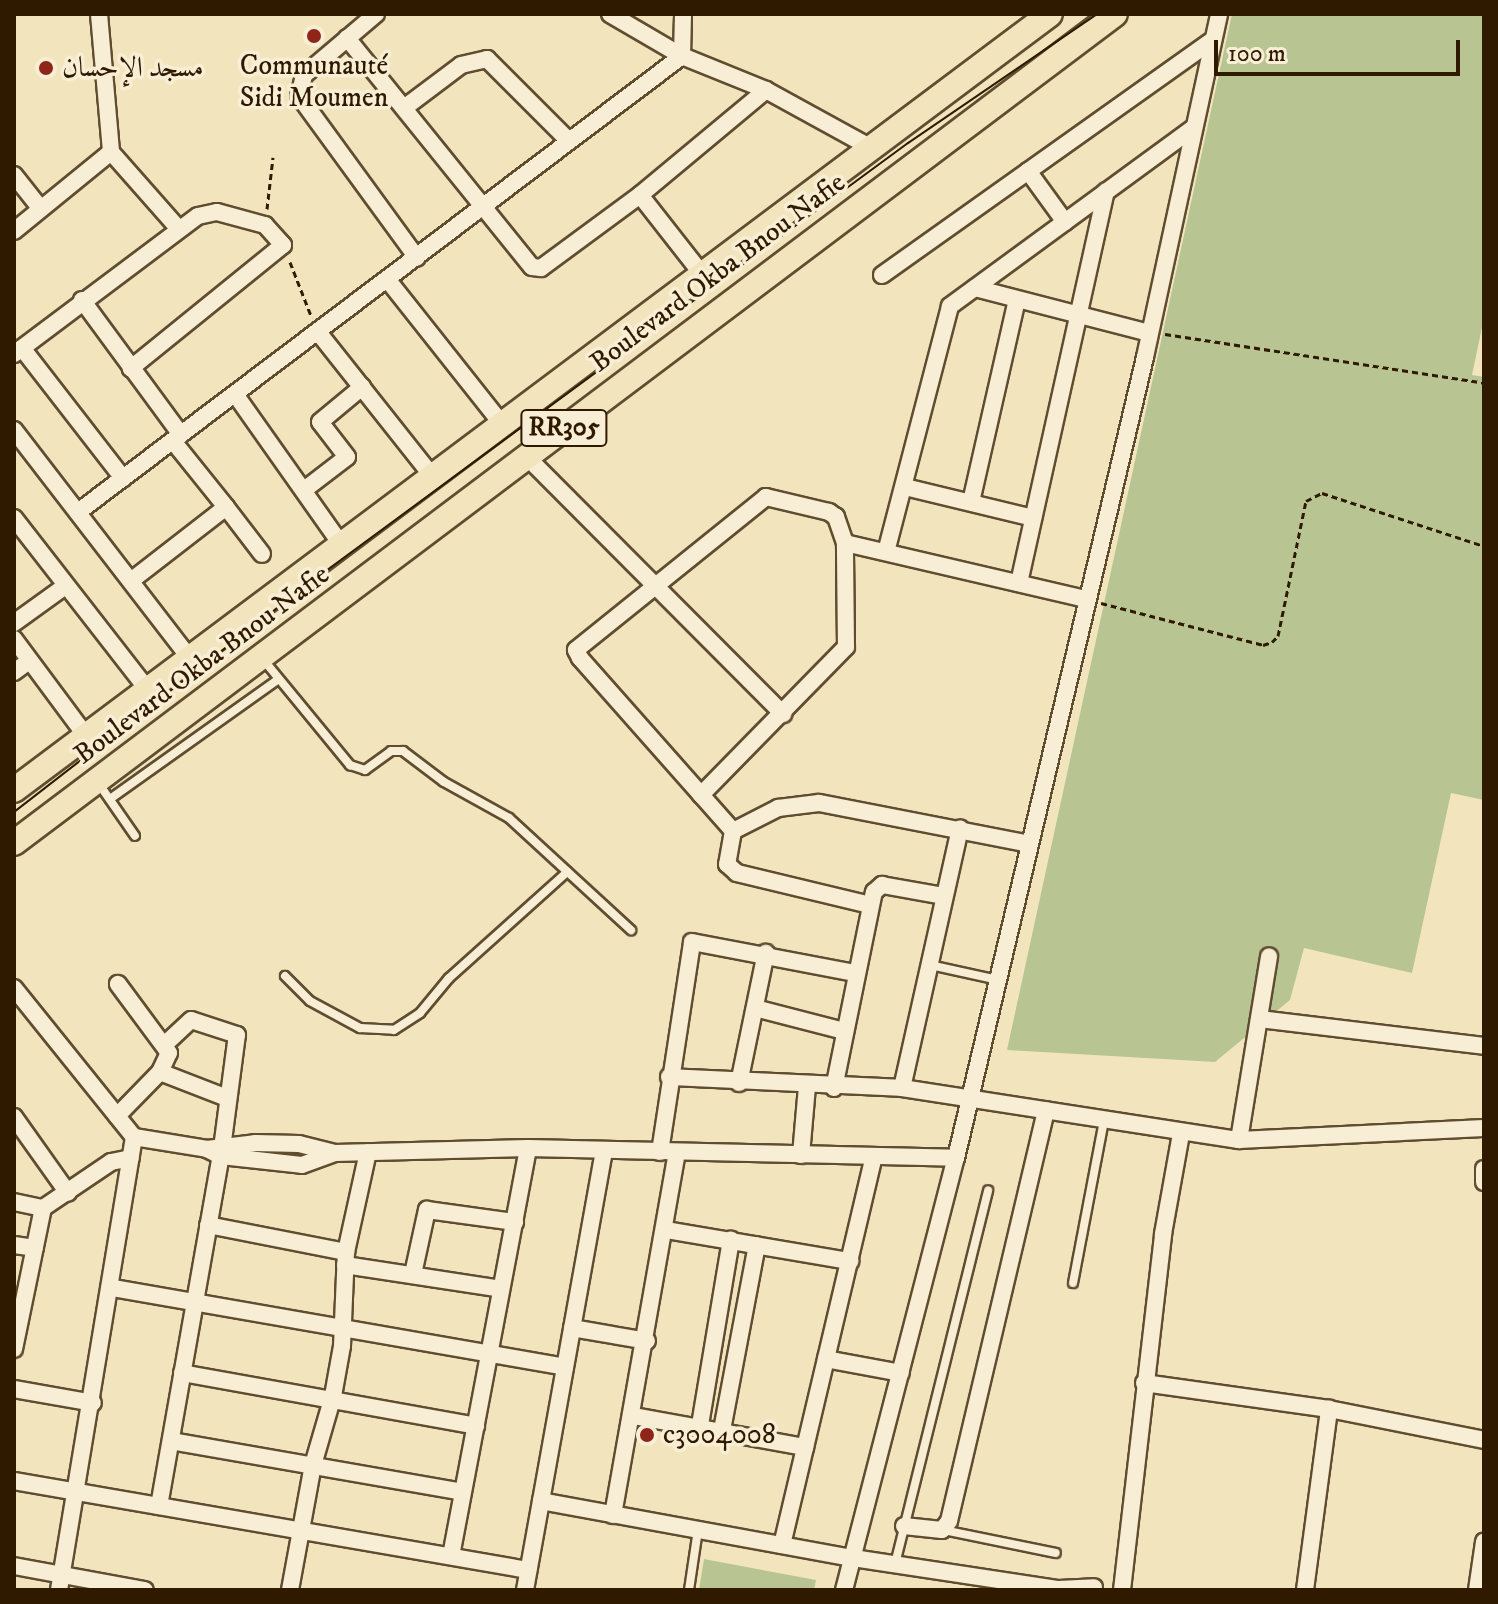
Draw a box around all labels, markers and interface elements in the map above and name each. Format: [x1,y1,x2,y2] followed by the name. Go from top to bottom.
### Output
[1218,24,1464,74] scale bar
[305,27,323,45] marker: Communauté Sidi Moumen
[1228,39,1286,69] text: 100 m
[240,49,388,115] place label: Communauté Sidi Moumen
[62,51,204,85] place label: مسجد الإحسان
[37,59,55,77] marker: مسجد الإحسان
[584,166,852,380] street label: Boulevard Okba Bnou Nafie
[520,406,608,450] road number: RR305
[68,558,336,772] street label: Boulevard Okba Bnou Nafie
[663,1418,776,1452] place label: c3004008
[638,1426,656,1444] marker: c3004008

